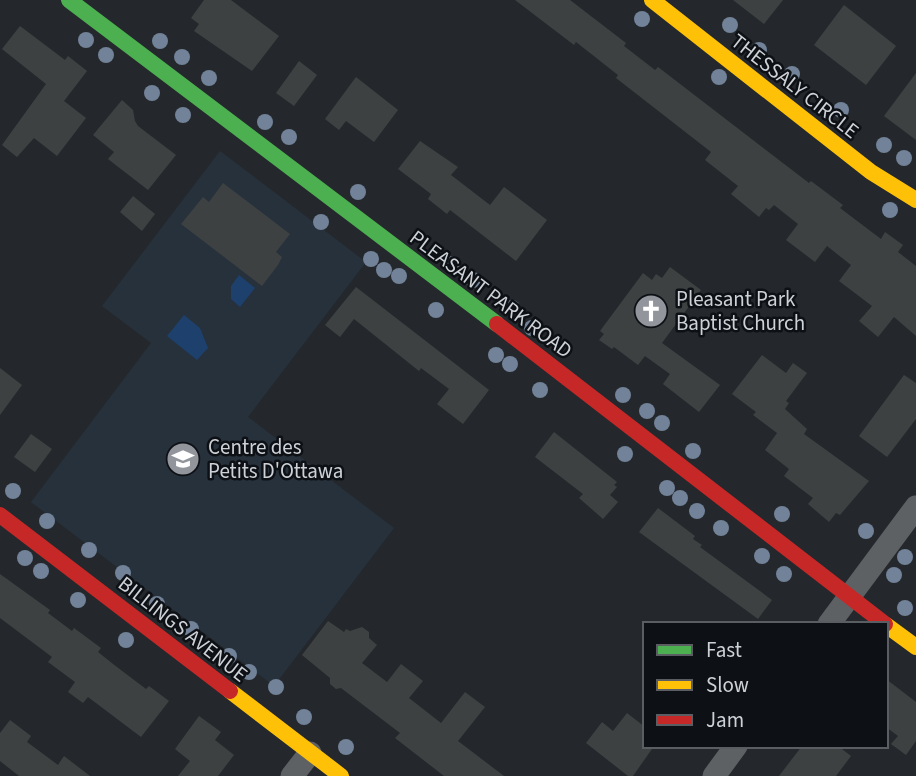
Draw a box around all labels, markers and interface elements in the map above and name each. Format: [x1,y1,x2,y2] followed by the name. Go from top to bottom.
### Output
[725,26,865,146] street label: THESSALY CIRCLE
[403,223,579,365] street label: PLEASANT PARK ROAD
[676,284,805,338] place label: Pleasant Park Baptist Church
[632,292,670,330] church icon: Pleasant Park Baptist Church
[208,432,343,486] place label: Centre des Petits D'Ottawa
[164,440,202,478] school or university icon: Centre des Petits D'Ottawa
[112,569,254,689] street label: BILLINGS AVENUE
[643,622,888,748] legend
[706,635,742,665] text: Fast
[706,670,749,700] text: Slow
[706,705,744,735] text: Jam

